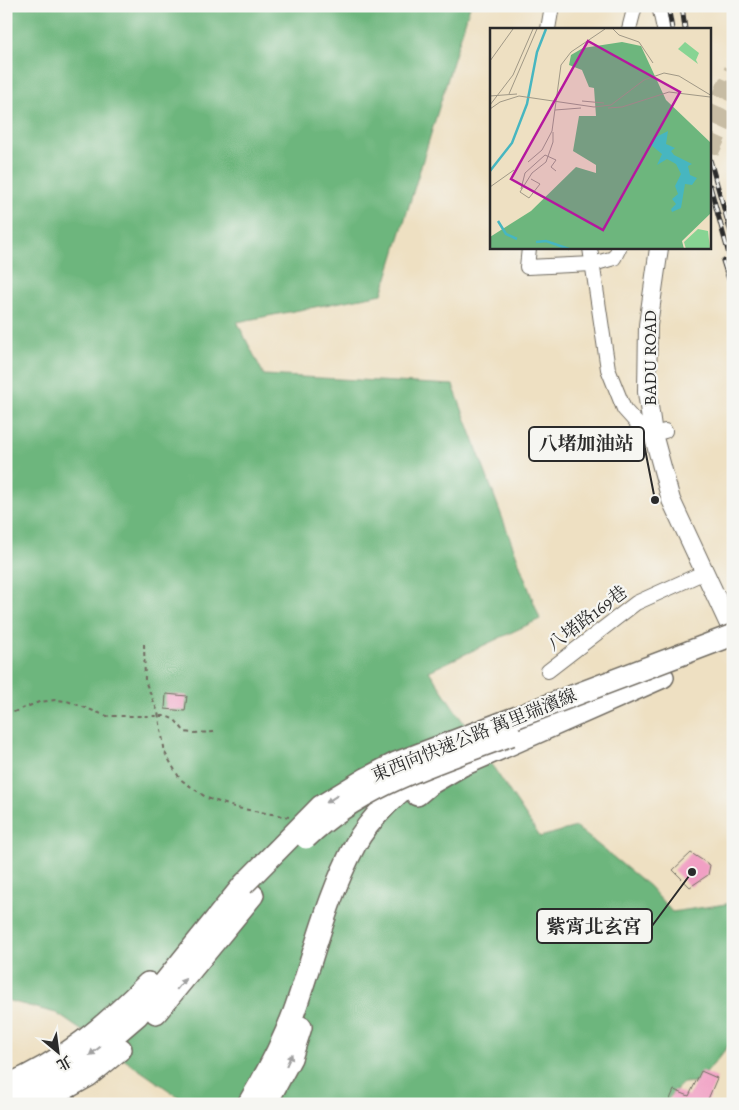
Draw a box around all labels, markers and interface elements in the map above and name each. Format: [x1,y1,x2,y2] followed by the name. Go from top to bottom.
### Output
[490,28,712,249] inset map
[638,310,662,406] street label: BADU ROAD
[529,427,644,461] callout: 八堵加油站
[538,431,634,457] text: 八堵加油站
[542,580,632,656] street label: 八堵路169巷
[368,683,580,787] street label: 東西向快速公路 萬里瑞濱線
[325,794,338,804] one-way arrow
[537,909,652,943] callout: 紫宵北玄宮
[546,914,642,940] text: 紫宵北玄宮
[176,978,187,991] one-way arrow
[32,1028,82,1078] north arrow
[89,1046,102,1057] one-way arrow
[53,1051,75,1075] text: 北
[285,1053,293,1067] one-way arrow

